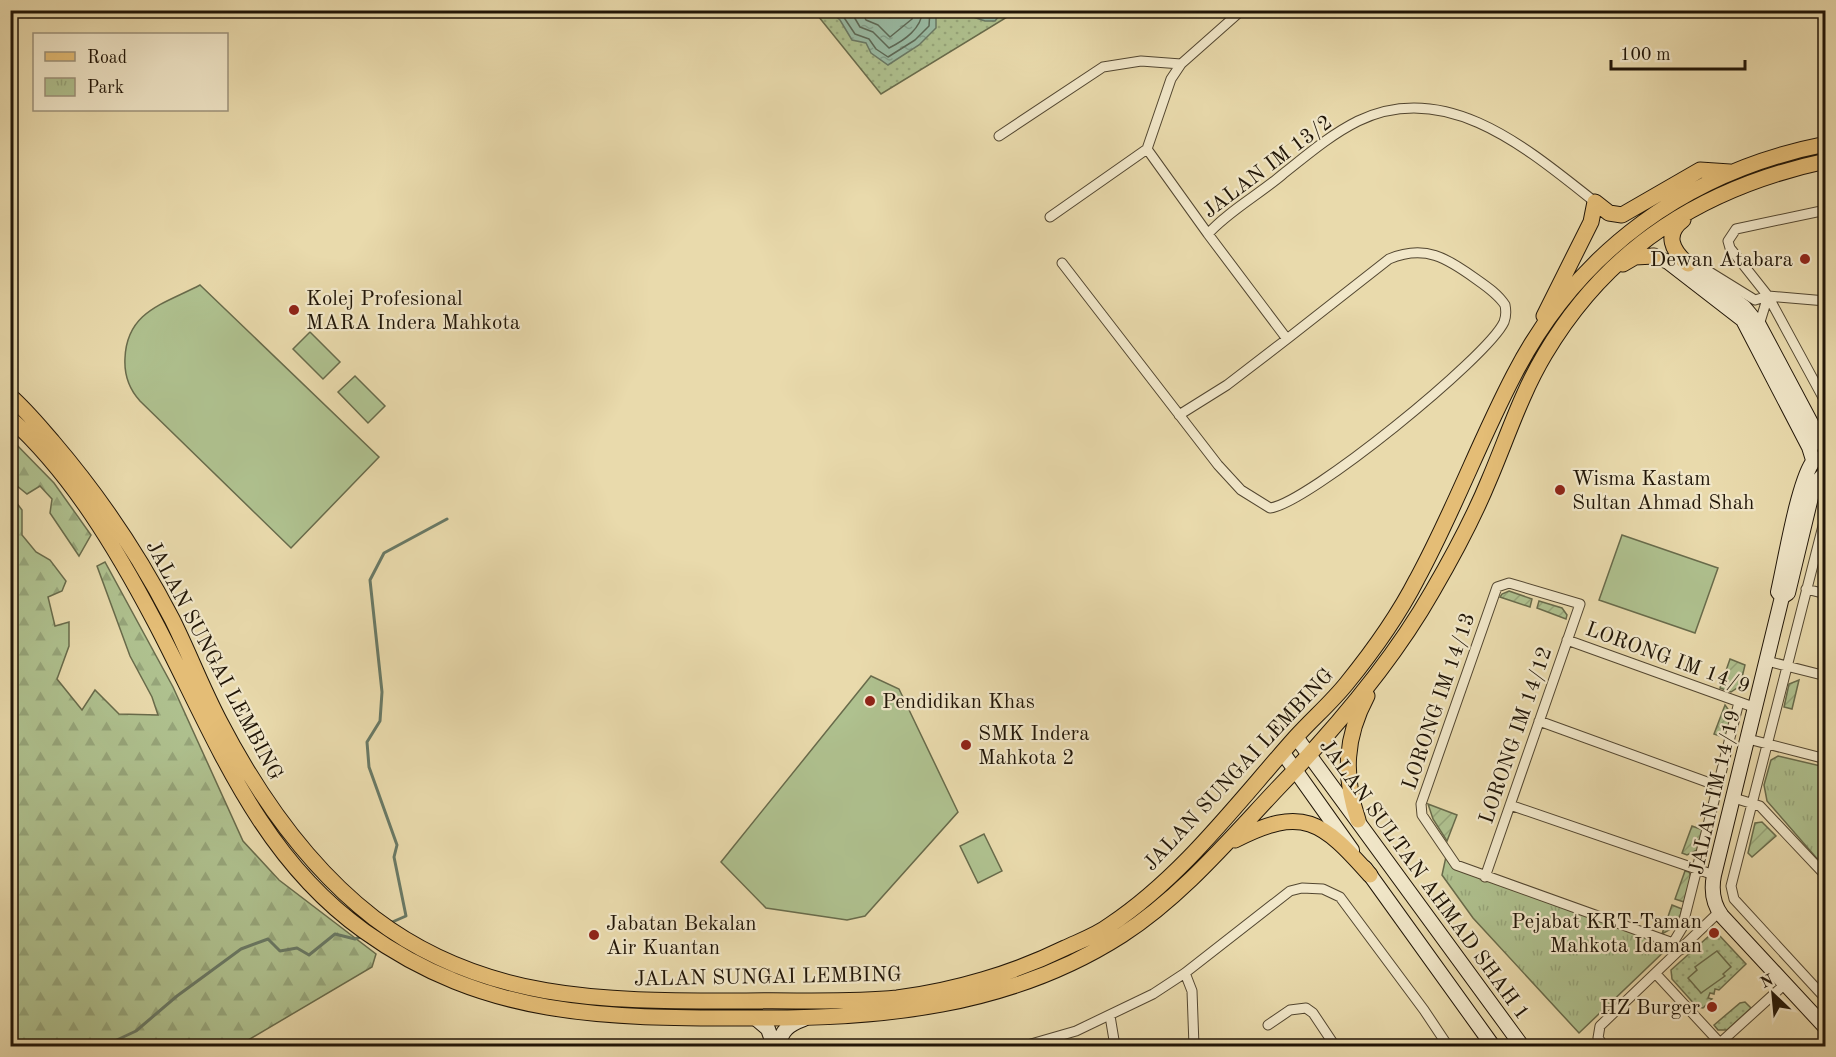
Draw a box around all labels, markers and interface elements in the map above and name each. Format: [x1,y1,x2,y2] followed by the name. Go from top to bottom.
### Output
[33,33,228,111] legend
[1611,33,1744,71] scale bar
[1620,46,1671,64] text: 100 m
[87,49,127,67] text: Road
[87,79,124,97] text: Park
[1199,112,1336,223] street label: JALAN IM 13/2
[1650,250,1793,271] place label: Dewan Atabara
[1798,252,1812,266] marker: Dewan Atabara
[306,289,520,334] place label: Kolej Profesional MARA Indera Mahkota
[287,303,301,317] marker: Kolej Profesional MARA Indera Mahkota
[1572,469,1754,514] place label: Wisma Kastam Sultan Ahmad Shah
[1553,483,1567,497] marker: Wisma Kastam Sultan Ahmad Shah
[141,537,286,784] street label: JALAN SUNGAI LEMBING
[1399,610,1480,793] street label: LORONG IM 14/13
[1582,619,1753,698] street label: LORONG IM 14/9
[1476,644,1557,827] street label: LORONG IM 14/12
[1140,665,1338,875] street label: JALAN SUNGAI LEMBING
[882,692,1035,713] place label: Pendidikan Khas
[863,694,877,708] marker: Pendidikan Khas
[1686,708,1745,877] street label: JALAN IM 14/19
[978,724,1090,769] place label: SMK Indera Mahkota 2
[1315,736,1533,1024] street label: JALAN SULTAN AHMAD SHAH 1
[959,738,973,752] marker: SMK Indera Mahkota 2
[1511,912,1702,957] place label: Pejabat KRT-Taman Mahkota Idaman
[606,914,757,959] place label: Jabatan Bekalan Air Kuantan
[1707,926,1721,940] marker: Pejabat KRT-Taman Mahkota Idaman
[587,928,601,942] marker: Jabatan Bekalan Air Kuantan
[1743,964,1803,1024] north arrow
[634,965,902,990] street label: JALAN SUNGAI LEMBING
[1758,972,1777,992] text: N
[1600,998,1700,1019] place label: HZ Burger
[1705,1000,1719,1014] marker: HZ Burger

